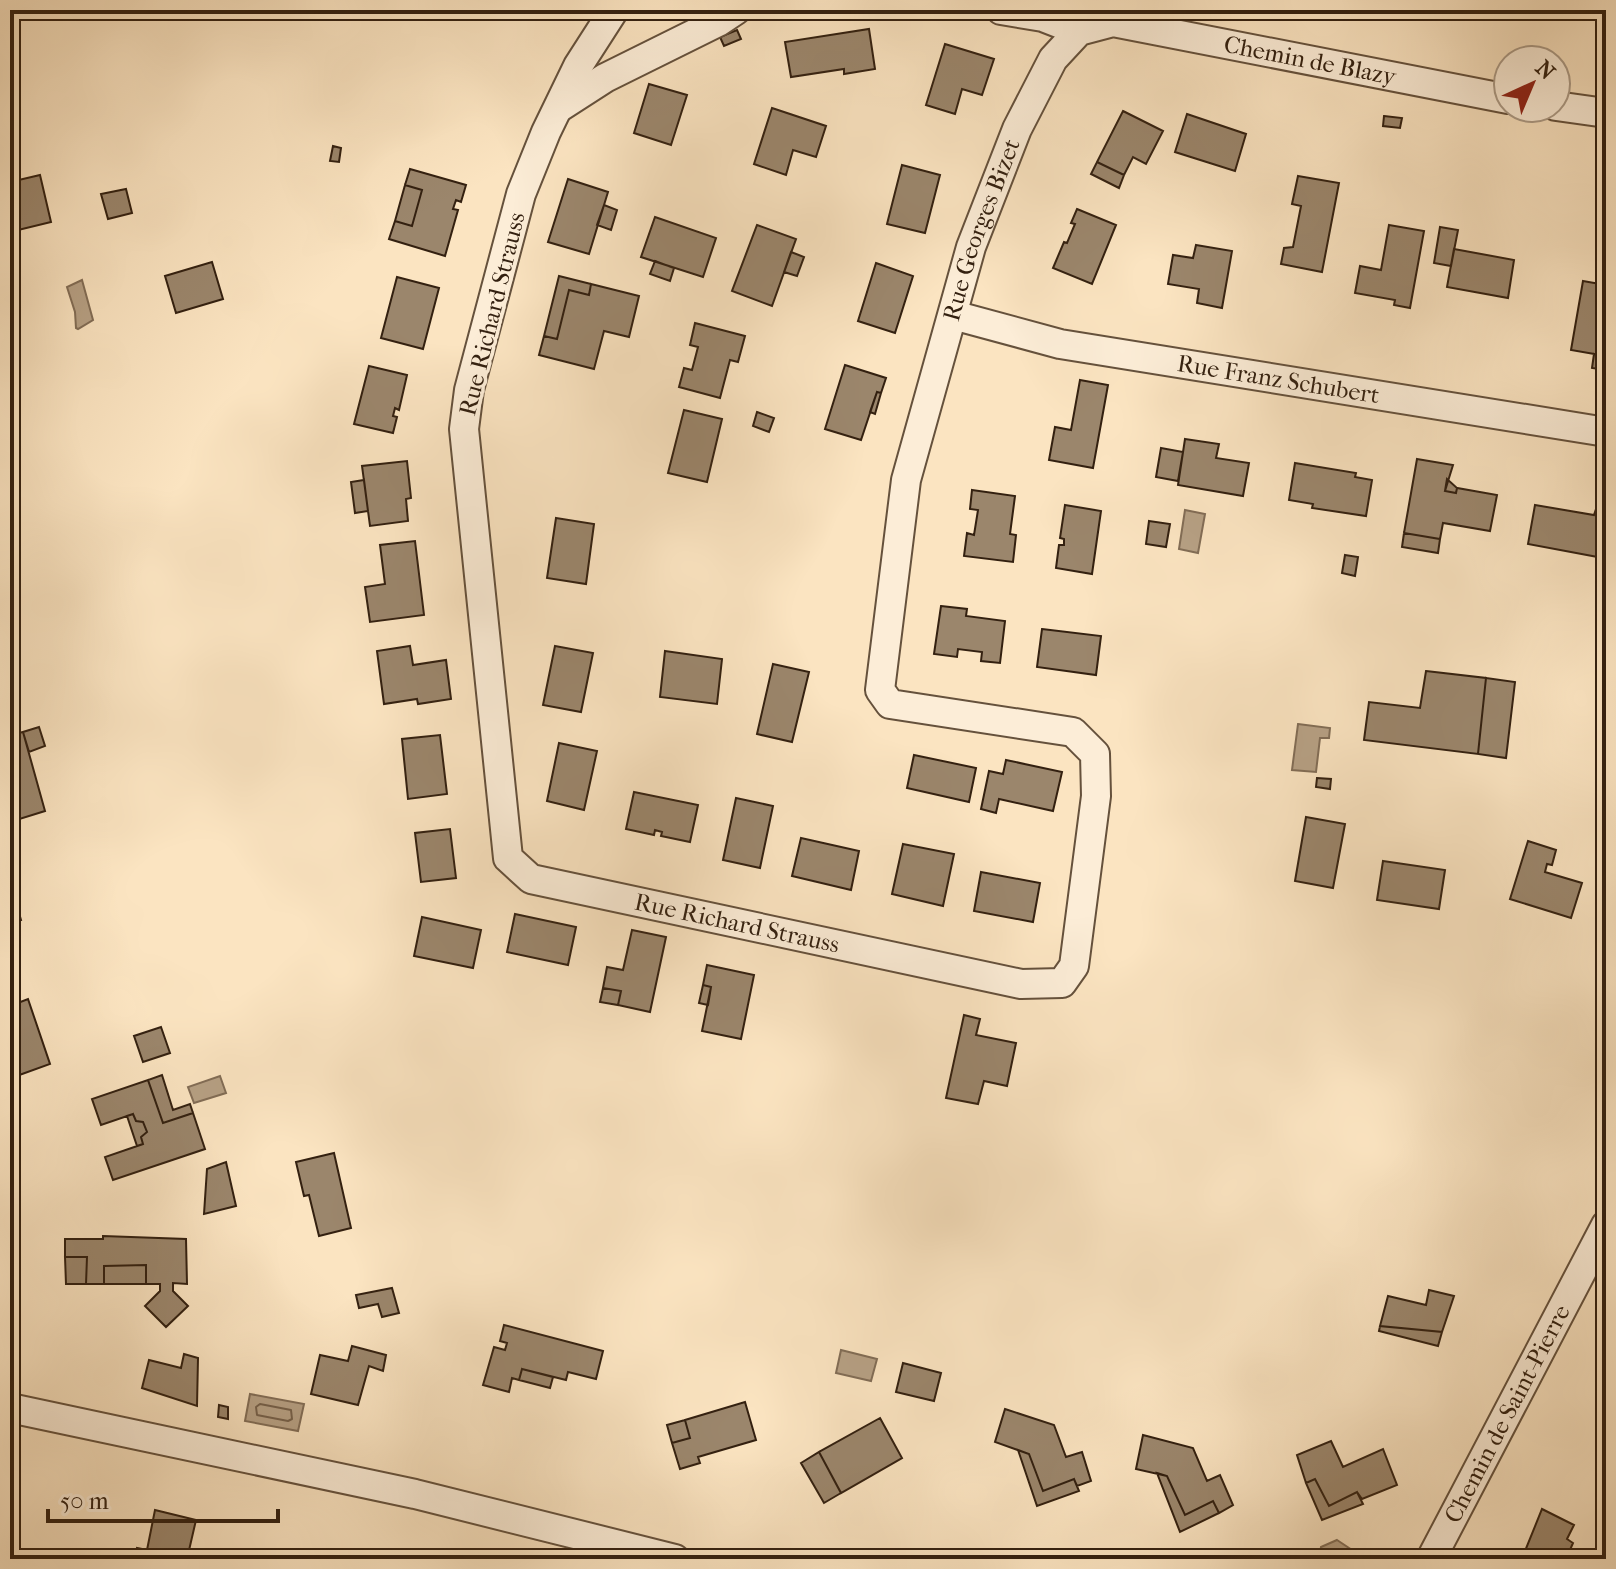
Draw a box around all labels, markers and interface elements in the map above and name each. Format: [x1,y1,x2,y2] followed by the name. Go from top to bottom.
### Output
[1222,30,1399,91] street label: Chemin de Blazy
[1492,44,1572,124] north arrow
[1530,55,1560,86] text: N
[937,134,1026,324] street label: Rue Georges Bizet
[453,209,531,419] street label: Rue Richard Strauss
[1175,349,1382,409] street label: Rue Franz Schubert
[632,888,842,959] street label: Rue Richard Strauss
[1438,1300,1576,1528] street label: Chemin de Saint-Pierre
[48,1473,278,1523] scale bar
[60,1487,109,1515] text: 50 m

